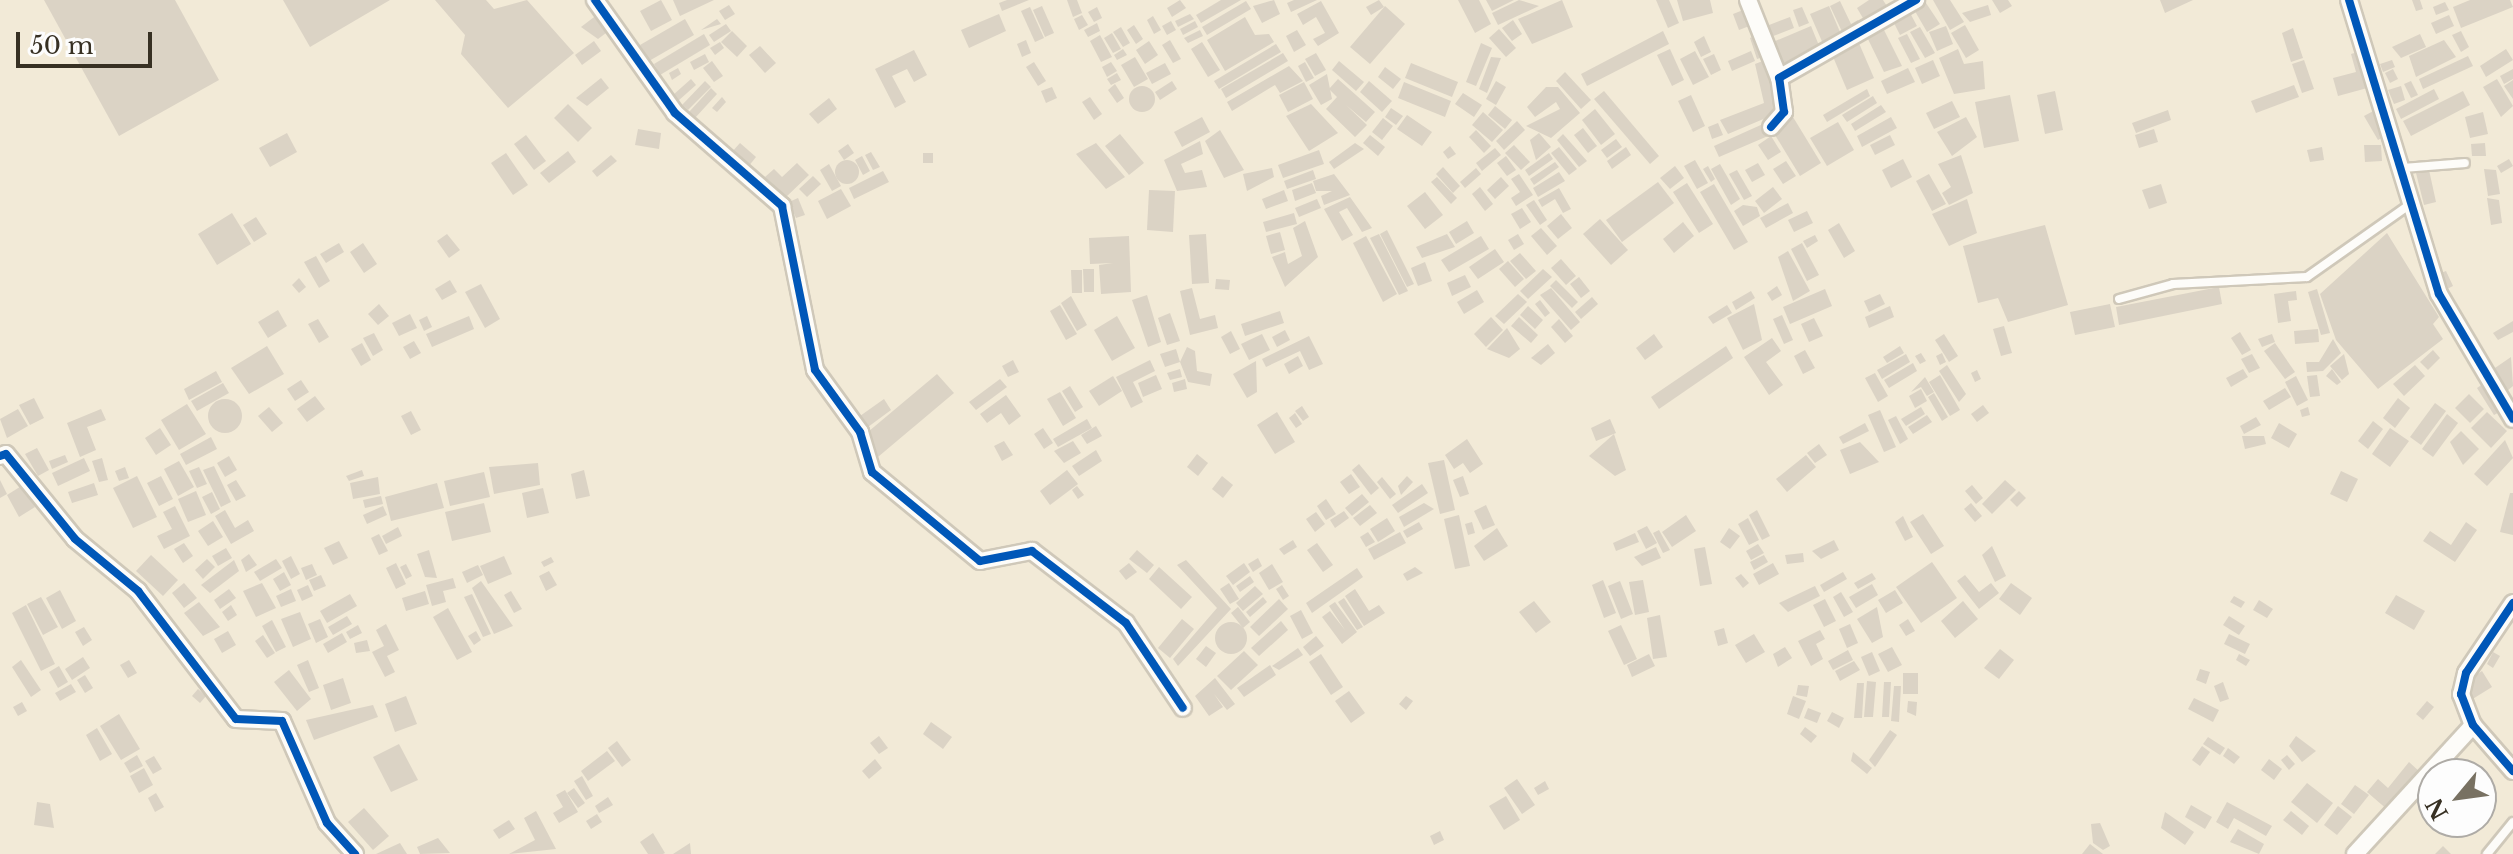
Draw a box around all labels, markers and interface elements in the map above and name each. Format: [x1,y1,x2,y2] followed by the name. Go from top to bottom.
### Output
[20,16,156,66] scale bar
[30,31,93,60] text: 50 m
[2417,758,2497,838] north arrow
[2420,793,2454,825] text: N

